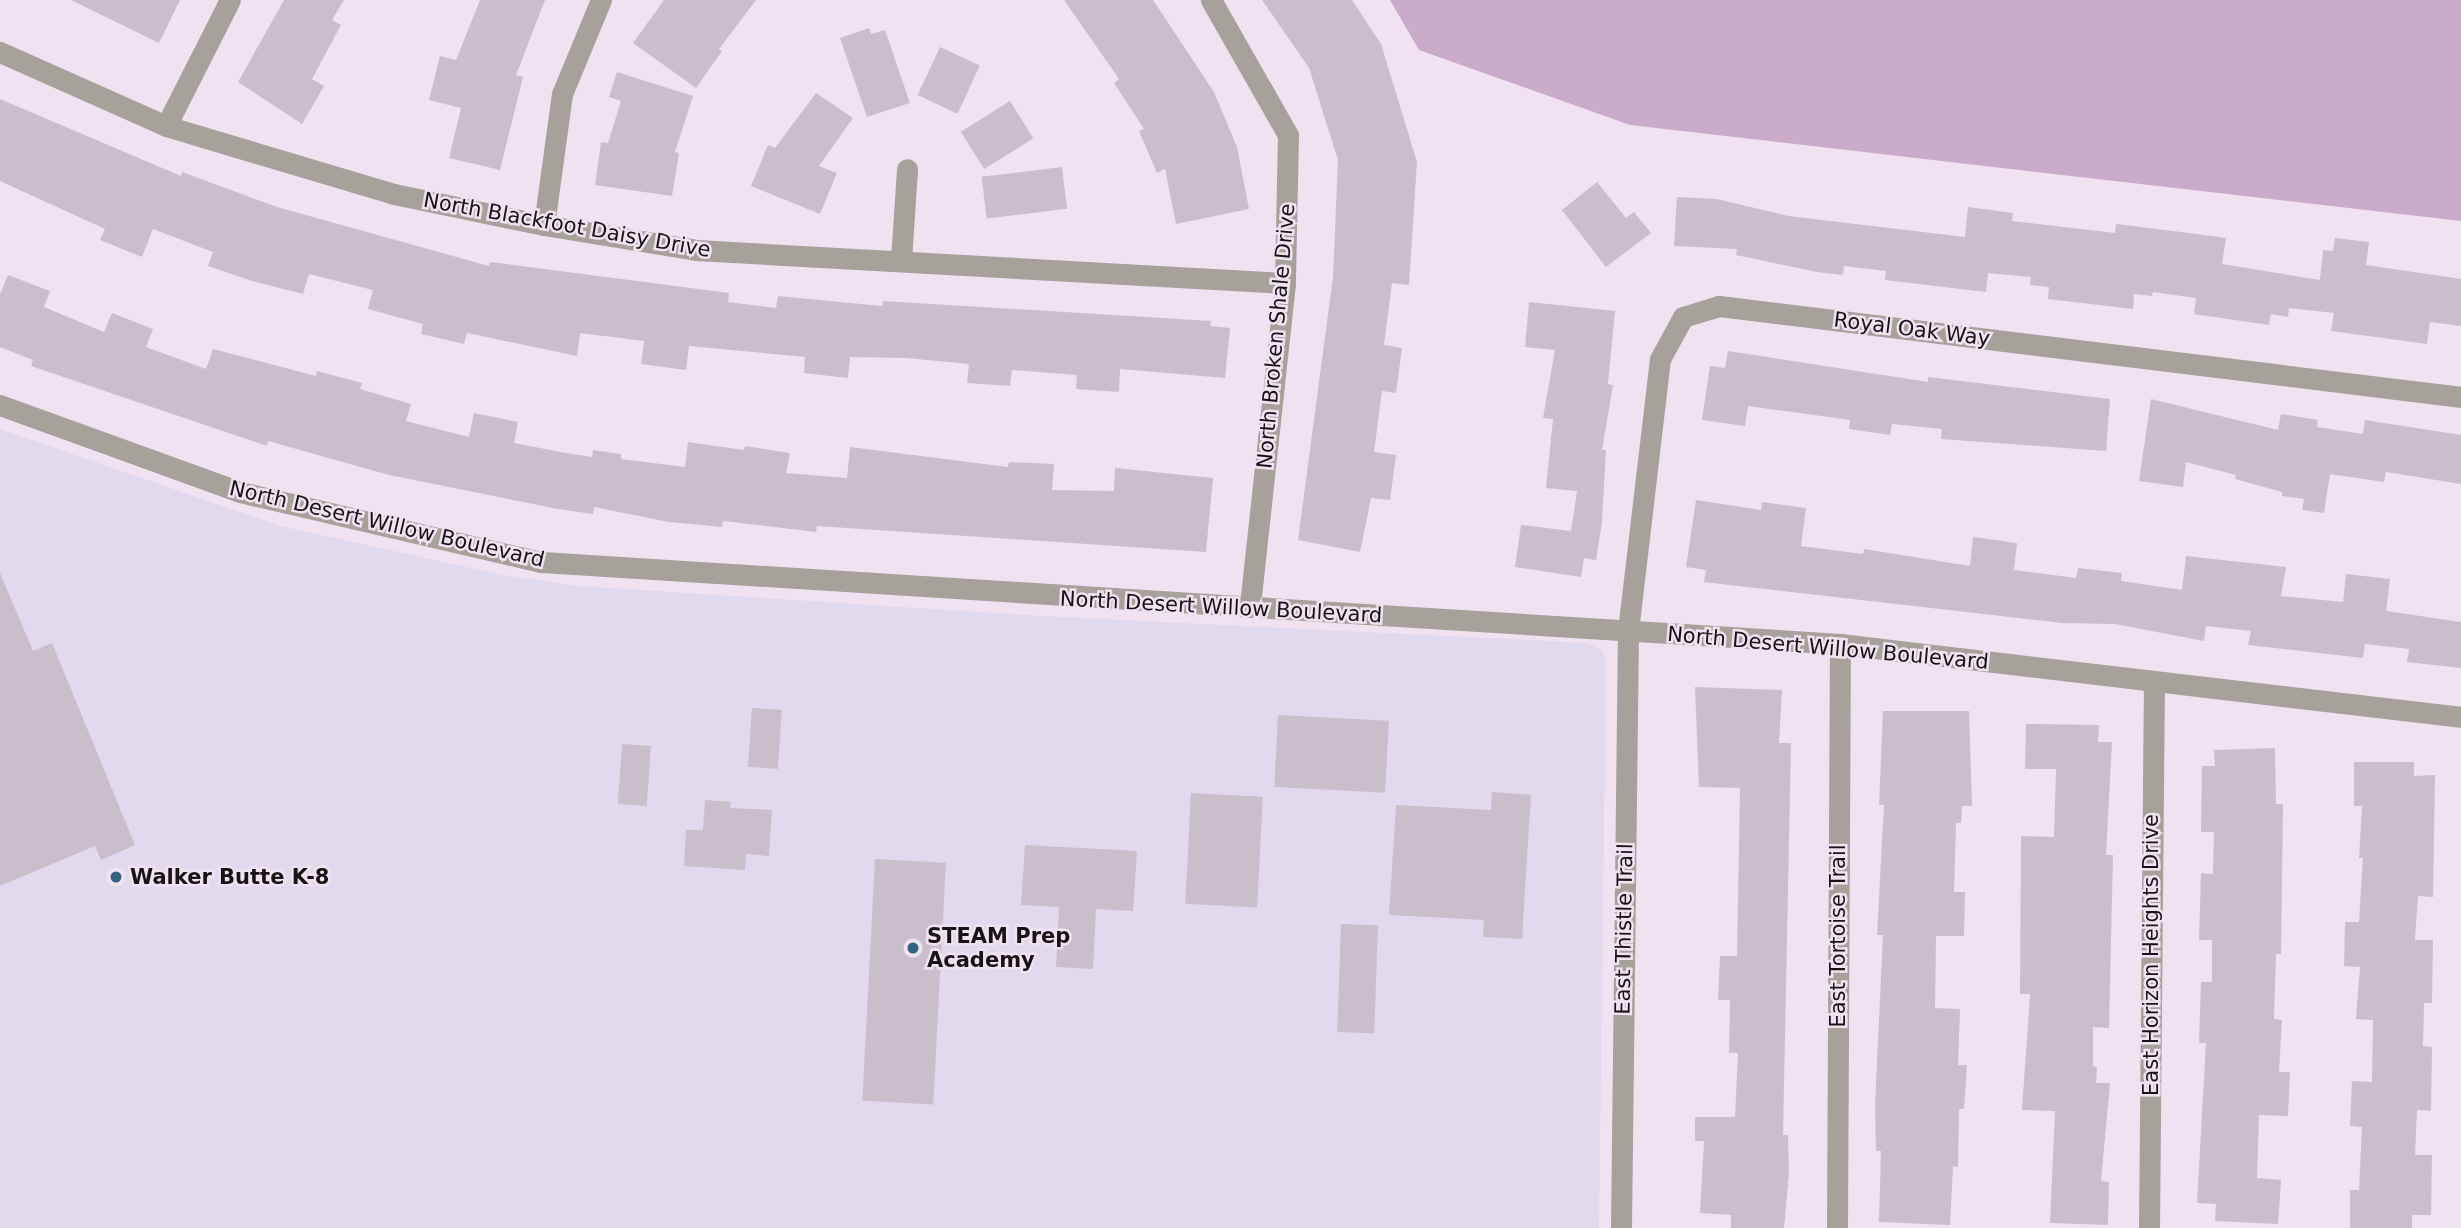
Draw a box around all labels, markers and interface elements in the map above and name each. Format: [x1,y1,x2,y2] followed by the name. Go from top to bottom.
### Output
[421,187,713,263] street label: North Blackfoot Daisy Drive
[1252,202,1300,470] street label: North Broken Shale Drive
[1832,307,1992,351] street label: Royal Oak Way
[227,475,547,573] street label: North Desert Willow Boulevard
[1059,586,1383,628] street label: North Desert Willow Boulevard
[1666,621,1990,675] street label: North Desert Willow Boulevard
[2138,814,2164,1096] street label: East Horizon Heights Drive
[1610,843,1638,1015] street label: East Thistle Trail
[1825,844,1851,1028] street label: East Tortoise Trail
[130,864,329,890] place label: Walker Butte K-8
[108,869,124,885] marker: Walker Butte K-8
[927,923,1070,973] place label: STEAM Prep Academy
[905,940,921,956] marker: STEAM Prep Academy

